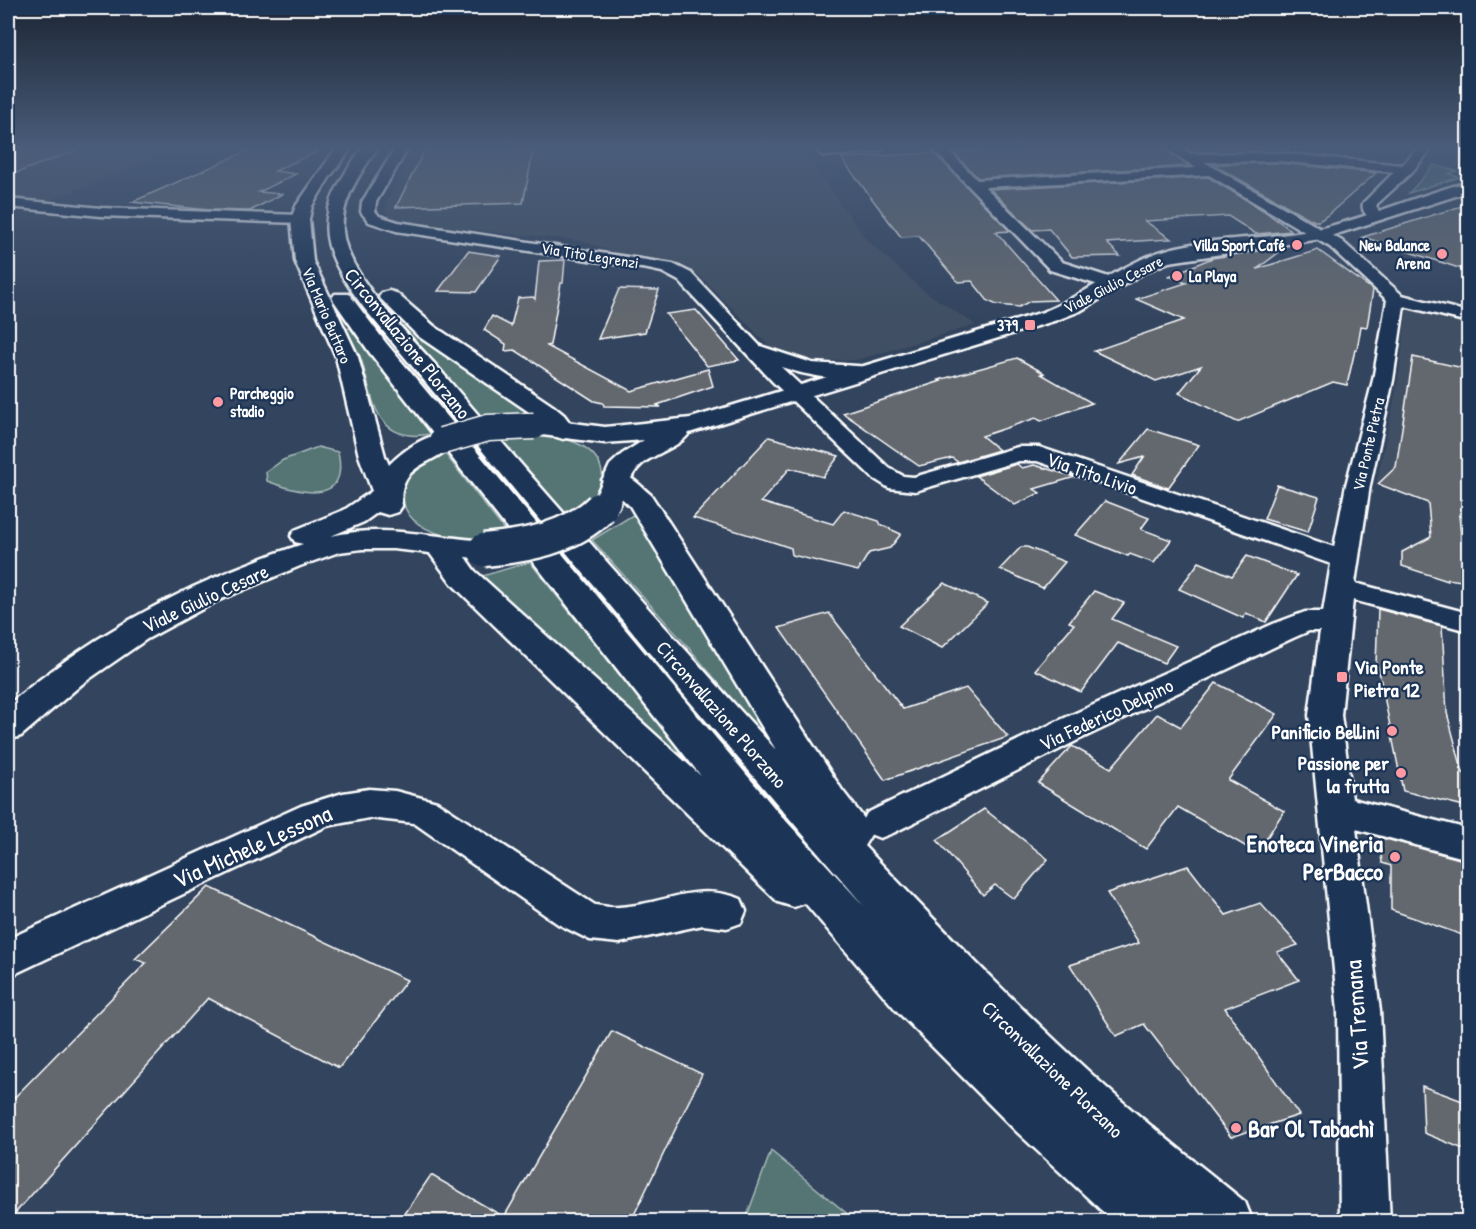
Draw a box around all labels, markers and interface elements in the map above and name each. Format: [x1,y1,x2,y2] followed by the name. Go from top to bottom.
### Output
[1192,234,1286,257] place label: Villa Sport Café
[1359,234,1431,274] place label: New Balance Arena
[539,236,641,274] street label: Via Tito Legrenzi
[1290,238,1304,252] marker: Villa Sport Café
[1435,247,1449,261] marker: New Balance Arena
[1059,249,1167,319] street label: Viale Giulio Cesare
[339,262,477,424] street label: Circonvallazione Plorzano
[297,263,357,367] street label: Via Mario Buttaro
[1189,265,1237,288] place label: La Playa
[1170,269,1184,283] marker: La Playa
[997,314,1018,336] place label: 379
[1023,318,1037,332] marker: 379
[230,382,294,422] place label: Parcheggio stadio
[211,395,225,409] marker: Parcheggio stadio
[1347,395,1389,493] street label: Via Ponte Pietra
[1043,445,1141,501] street label: Via Tito Livio
[138,557,272,639] street label: Viale Giulio Cesare
[650,635,794,793] street label: Circonvallazione Plorzano
[1354,653,1424,703] place label: Via Ponte Pietra 12
[1335,670,1349,684] marker: Via Ponte Pietra 12
[1035,671,1177,757] street label: Via Federico Delpino
[1271,718,1380,745] place label: Panificio Bellini
[1385,724,1399,738] marker: Panificio Bellini
[1298,749,1389,799] place label: Passione per la frutta
[1394,766,1408,780] marker: Passione per la frutta
[167,797,337,895] street label: Via Michele Lessona
[1247,827,1384,887] place label: Enoteca Vineria PerBacco
[1388,850,1402,864] marker: Enoteca Vineria PerBacco
[1336,959,1376,1071] street label: Via Tremana
[976,994,1130,1144] street label: Circonvallazione Plorzano
[1248,1112,1374,1144] place label: Bar Ol Tabachì
[1229,1121,1243,1135] marker: Bar Ol Tabachì

